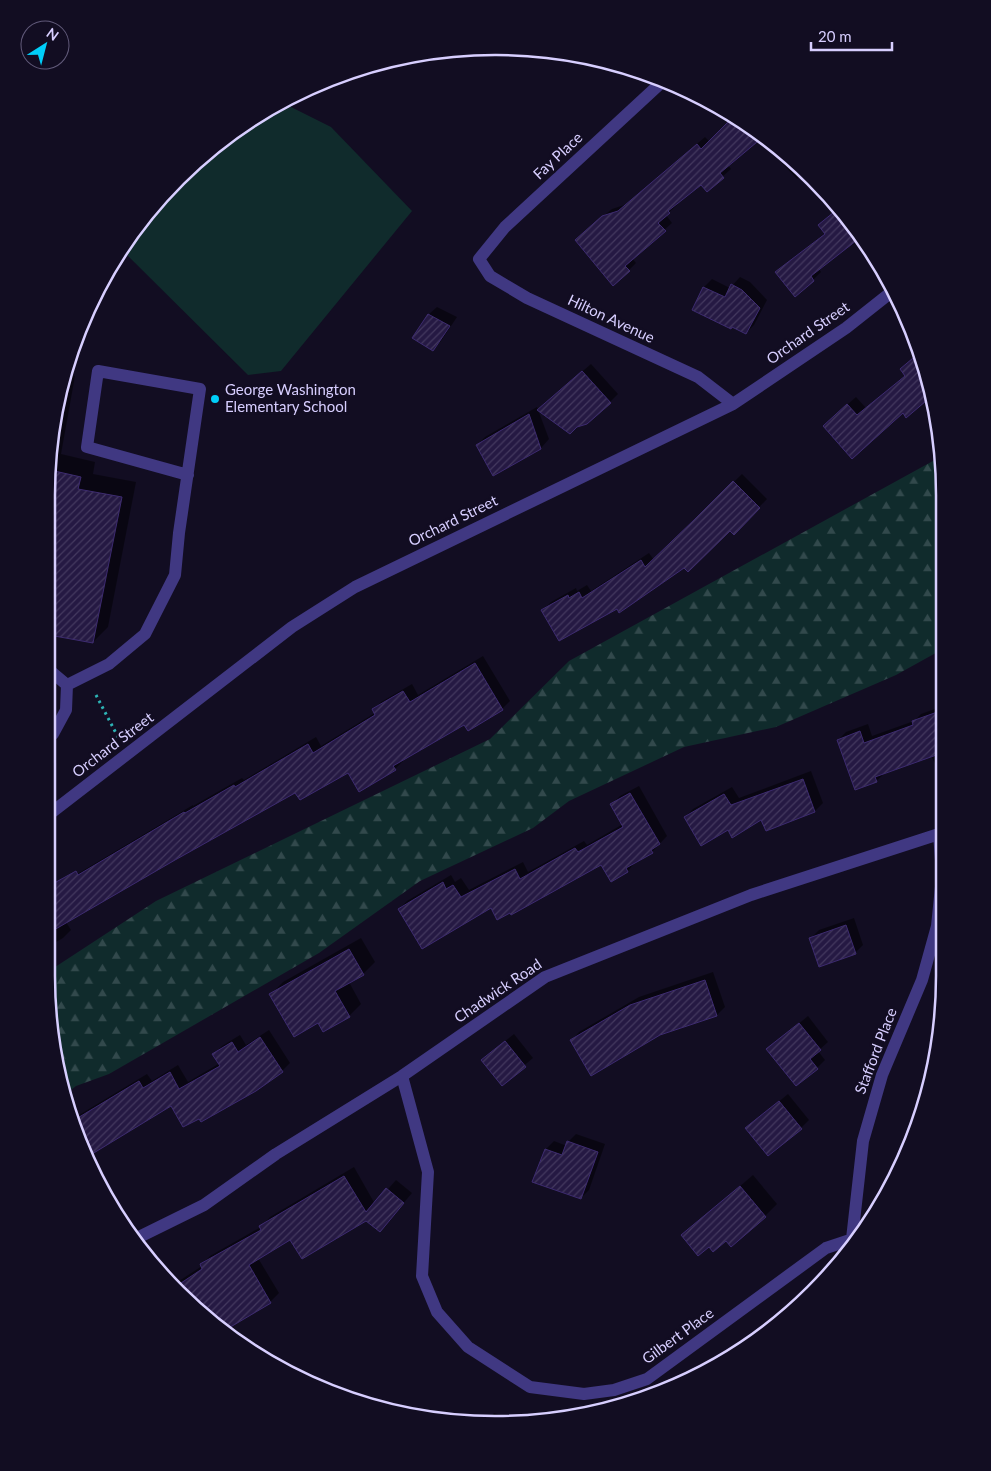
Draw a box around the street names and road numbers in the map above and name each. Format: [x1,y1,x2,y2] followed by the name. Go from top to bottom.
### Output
[529,128,586,183] street label: Fay Place
[565,290,658,346] street label: Hilton Avenue
[763,297,853,367] street label: Orchard Street
[405,491,501,549] street label: Orchard Street
[68,707,157,781] street label: Orchard Street
[450,954,545,1026] street label: Chadwick Road
[850,1005,900,1096] street label: Stafford Place
[638,1303,717,1367] street label: Gilbert Place

